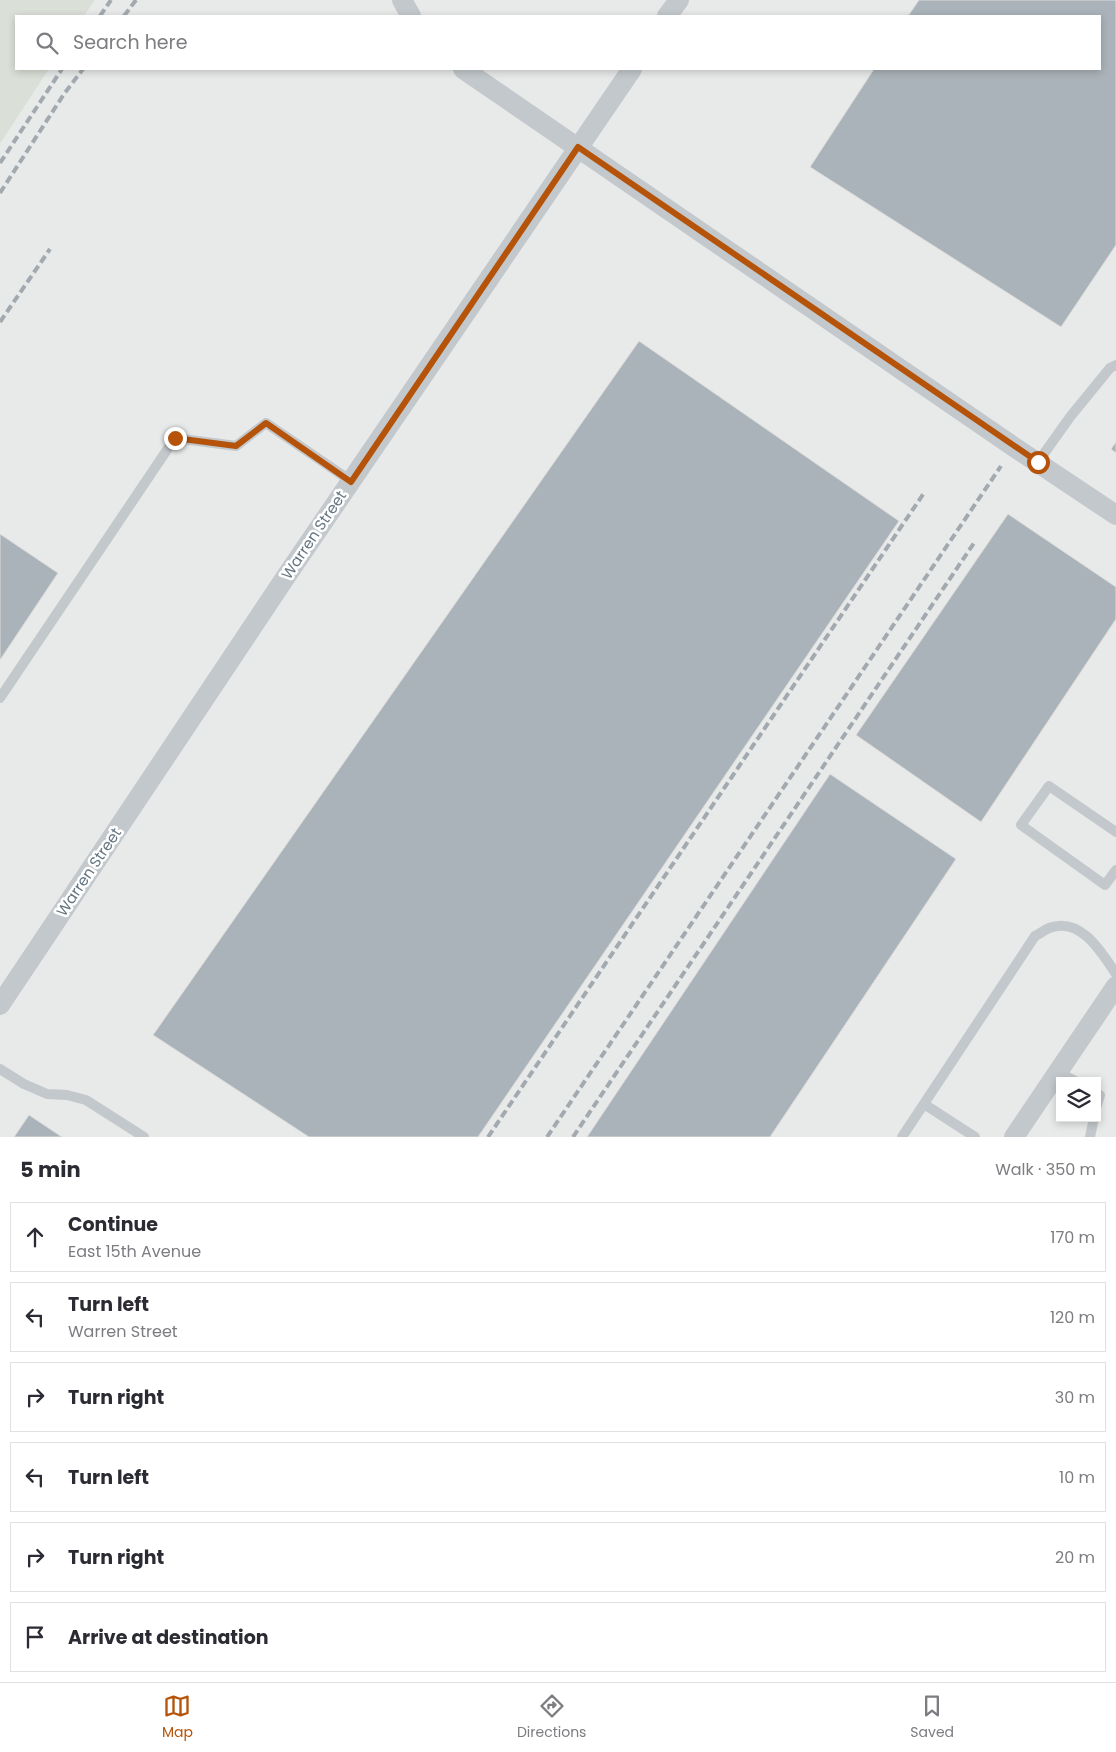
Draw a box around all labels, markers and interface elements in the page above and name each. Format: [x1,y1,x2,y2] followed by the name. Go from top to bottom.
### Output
[15,15,1101,70] search box
[33,29,61,57] icon: search
[73,29,187,56] text: Search here
[164,427,187,450] route end
[1027,451,1050,474] route start
[276,486,351,583] street label: Warren Street
[51,823,126,920] street label: Warren Street
[1056,1077,1101,1122] map controls
[1056,1077,1101,1122] button: layers
[20,1155,81,1184] text: 5 min
[995,1158,1096,1181] text: Walk · 350 m
[68,1211,158,1238] text: Continue
[21,1223,49,1251] icon: ahead
[1050,1226,1095,1249] text: 170 m
[68,1240,201,1263] text: East 15th Avenue
[68,1291,149,1318] text: Turn left
[21,1303,49,1331] icon: left
[1050,1306,1095,1329] text: 120 m
[68,1320,178,1343] text: Warren Street
[21,1383,49,1411] icon: right
[68,1384,164,1411] text: Turn right
[1055,1386,1095,1409] text: 30 m
[21,1463,49,1491] icon: left
[68,1464,149,1491] text: Turn left
[1059,1466,1095,1489] text: 10 m
[21,1543,49,1571] icon: right
[68,1544,164,1571] text: Turn right
[1055,1546,1095,1569] text: 20 m
[21,1623,49,1651] icon: arrive
[68,1624,269,1651] text: Arrive at destination
[162,1692,193,1743] tab: Map
[517,1692,586,1743] tab: Directions
[910,1692,954,1743] tab: Saved

